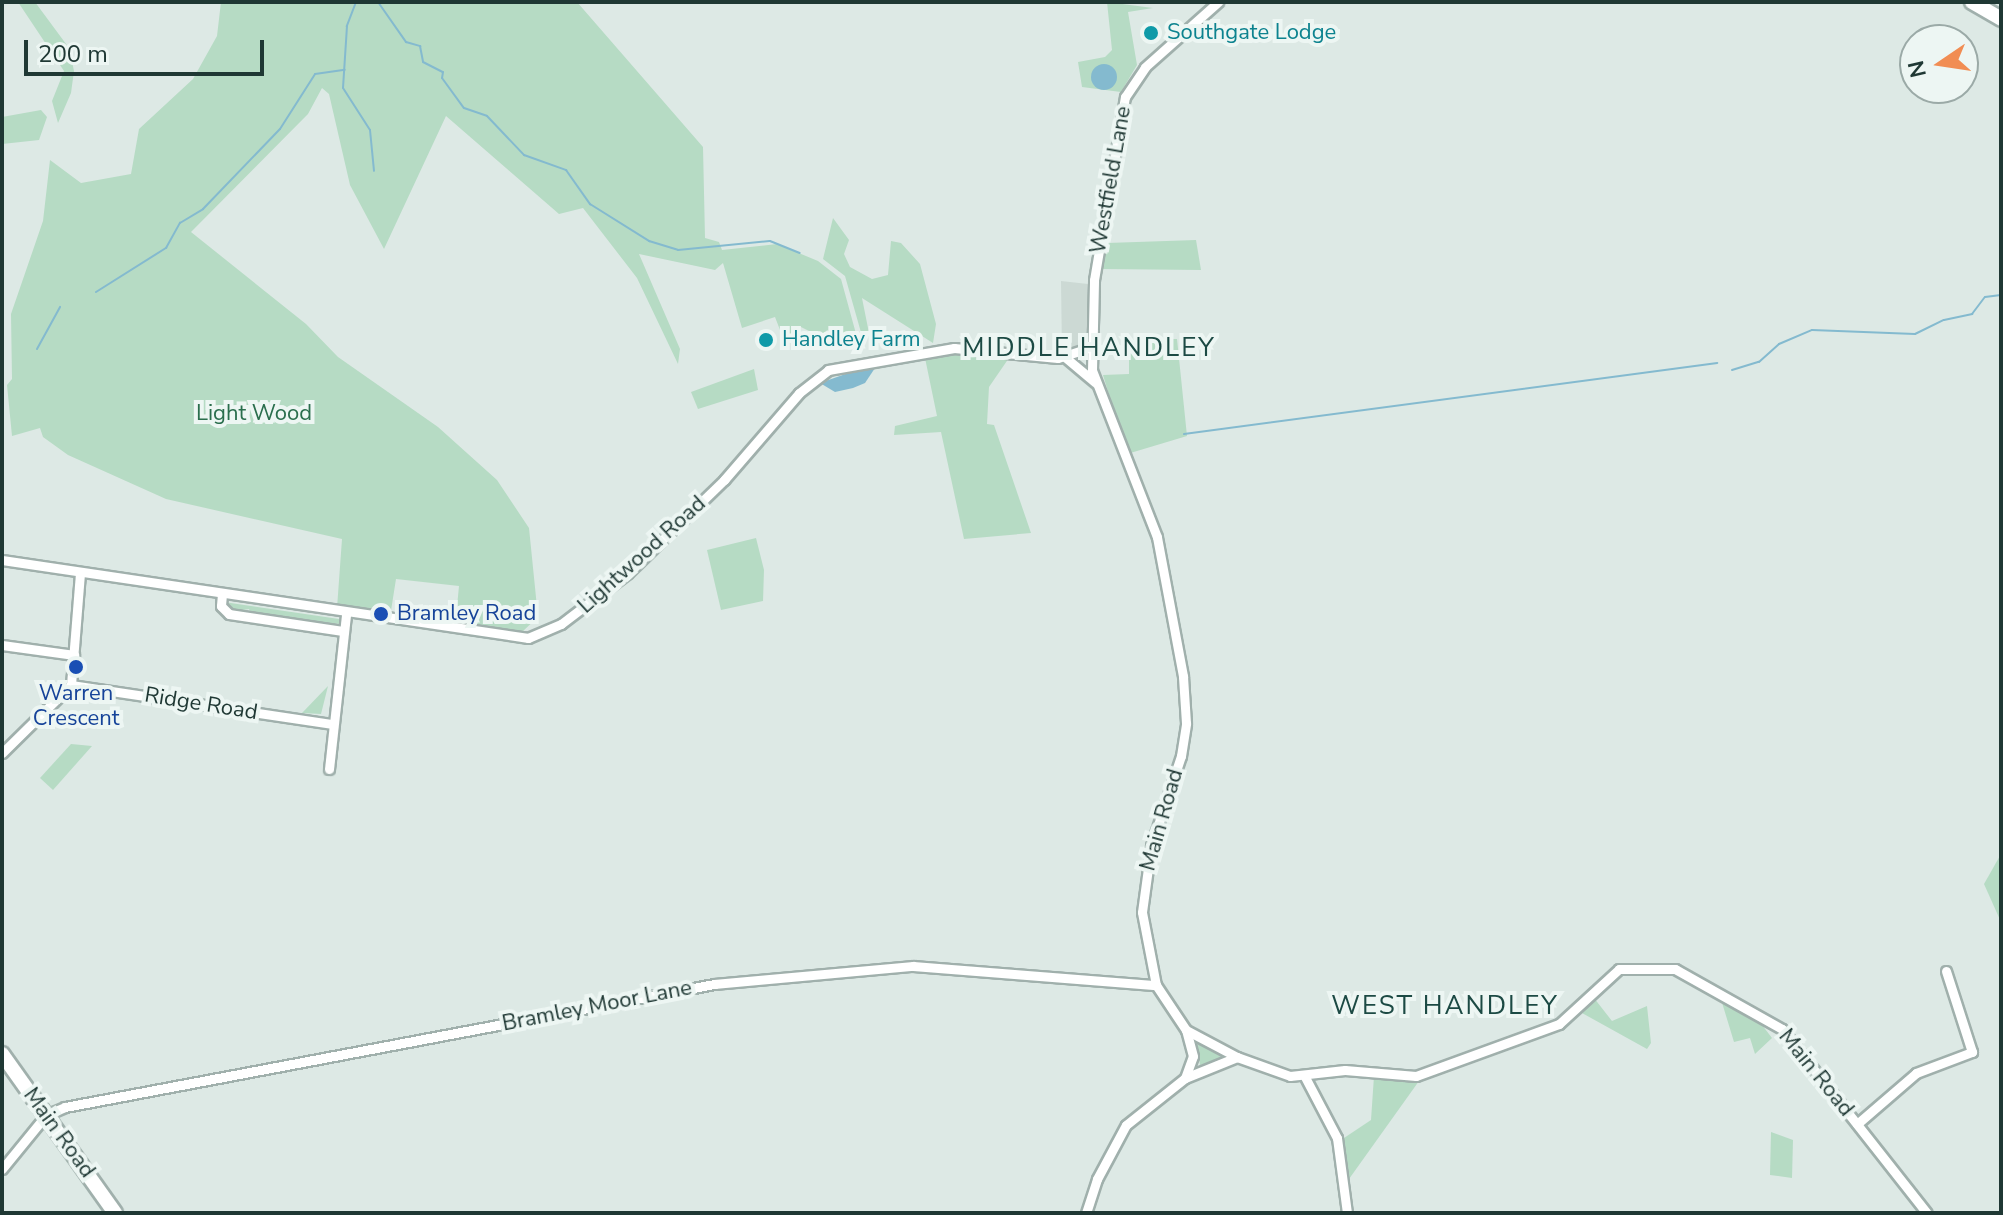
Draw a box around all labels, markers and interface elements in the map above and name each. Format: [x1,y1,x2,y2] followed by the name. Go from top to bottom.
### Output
[1167,20,1336,46] place label: Southgate Lodge
[28,24,268,74] scale bar
[1142,24,1160,42] marker: Southgate Lodge
[1899,24,1979,104] north arrow
[38,38,108,70] text: 200 m
[1901,58,1934,80] text: N
[1085,104,1137,256] street label: Westfield Lane
[782,327,921,353] place label: Handley Farm
[757,331,775,349] marker: Handley Farm
[962,332,1216,364] district label: MIDDLE HANDLEY
[196,401,312,427] park label: Light Wood
[573,491,711,619] street label: Lightwood Road
[397,601,536,627] place label: Bramley Road
[372,605,390,623] marker: Bramley Road
[67,658,85,676] marker: Warren Crescent
[33,680,119,732] place label: Warren Crescent
[143,682,259,726] street label: Ridge Road
[1135,766,1189,874] street label: Main Road
[500,975,694,1037] street label: Bramley Moor Lane
[1331,990,1559,1022] district label: WEST HANDLEY
[1773,1024,1859,1122] street label: Main Road
[17,1083,101,1183] street label: Main Road

